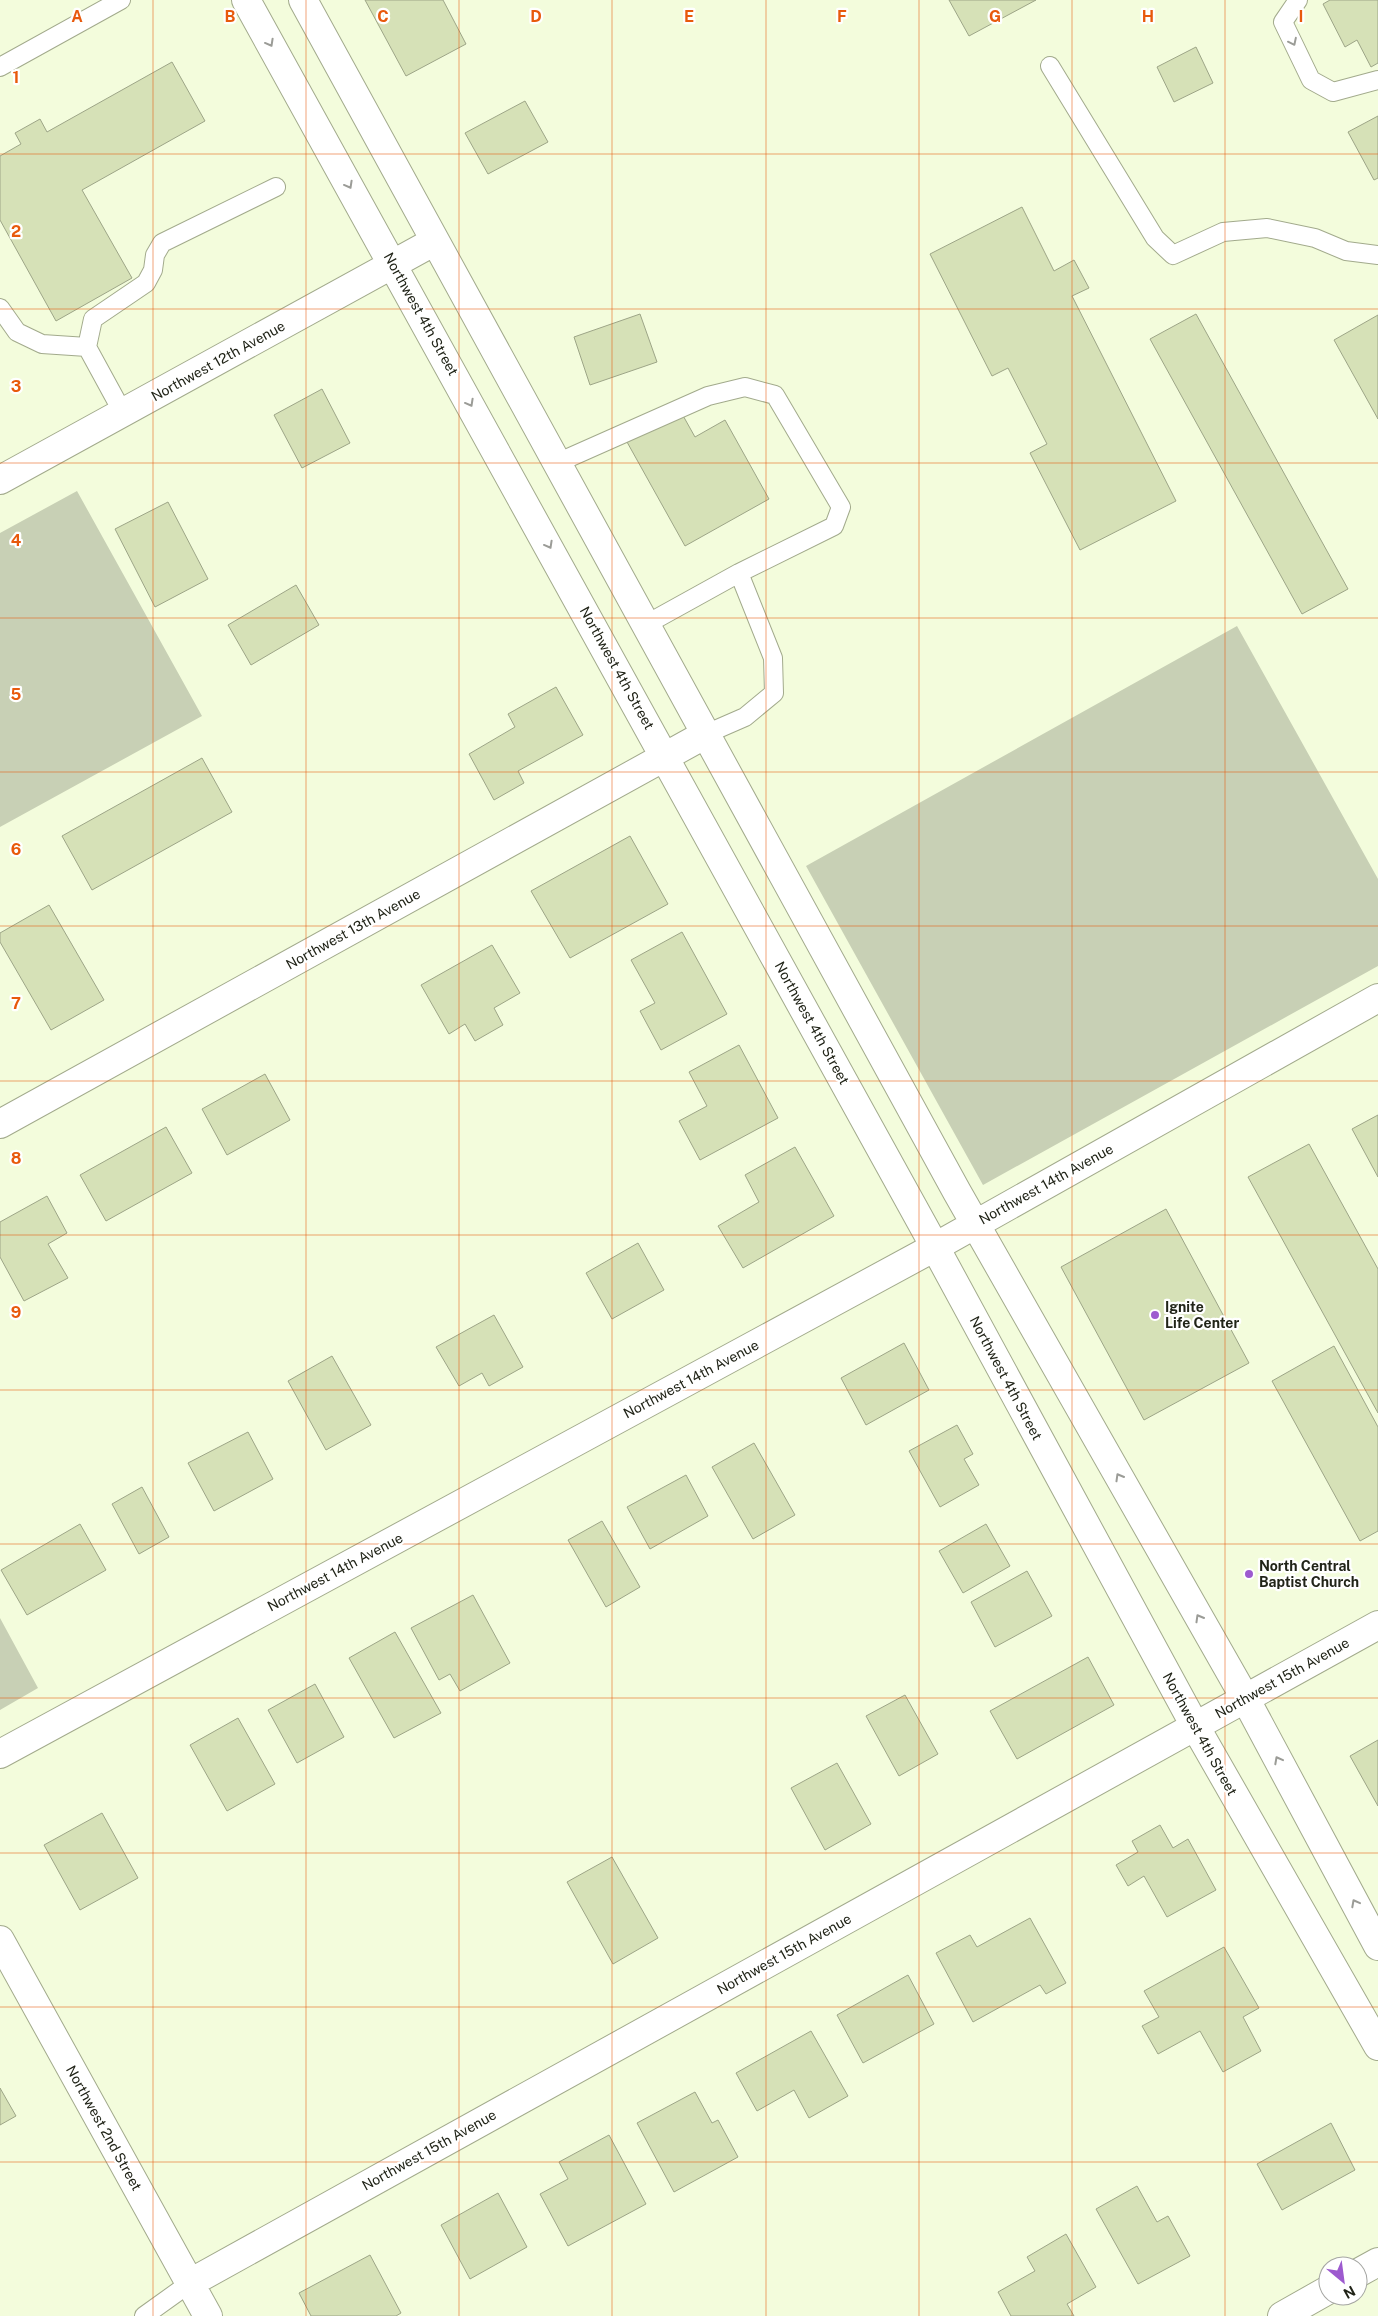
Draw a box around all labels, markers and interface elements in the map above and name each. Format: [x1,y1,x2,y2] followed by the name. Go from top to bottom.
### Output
[71,7,83,26] text: A
[225,7,236,26] text: B
[377,7,389,26] text: C
[530,7,542,26] text: D
[684,7,694,26] text: E
[837,7,847,26] text: F
[989,7,1001,26] text: G
[1142,7,1154,26] text: H
[1299,7,1303,26] text: I
[264,37,274,46] one-way arrow
[1287,37,1297,46] one-way arrow
[13,68,19,87] text: 1
[343,179,353,188] one-way arrow
[11,222,21,241] text: 2
[381,250,461,378] street label: Northwest 4th Street
[148,318,288,404] street label: Northwest 12th Avenue
[11,377,21,396] text: 3
[464,398,474,407] one-way arrow
[11,531,22,550] text: 4
[542,540,552,549] one-way arrow
[577,604,657,732] street label: Northwest 4th Street
[11,685,22,704] text: 5
[11,840,21,859] text: 6
[283,885,423,973] street label: Northwest 13th Avenue
[772,959,852,1087] street label: Northwest 4th Street
[11,994,21,1013] text: 7
[976,1140,1116,1228] street label: Northwest 14th Avenue
[11,1149,22,1168] text: 8
[1165,1299,1239,1331] place label: Ignite Life Center
[11,1303,21,1322] text: 9
[1149,1309,1161,1321] marker: Ignite Life Center
[967,1313,1045,1443] street label: Northwest 4th Street
[621,1336,761,1421] street label: Northwest 14th Avenue
[1115,1473,1125,1482] one-way arrow
[265,1529,405,1614] street label: Northwest 14th Avenue
[1259,1558,1359,1590] place label: North Central Baptist Church
[1243,1568,1255,1580] marker: North Central Baptist Church
[1196,1614,1206,1623] one-way arrow
[1212,1634,1352,1722] street label: Northwest 15th Avenue
[1160,1670,1240,1798] street label: Northwest 4th Street
[1274,1756,1284,1765] one-way arrow
[1351,1900,1361,1909] one-way arrow
[714,1910,854,1998] street label: Northwest 15th Avenue
[63,2063,145,2193] street label: Northwest 2nd Street
[359,2106,499,2194] street label: Northwest 15th Avenue
[1318,2256,1368,2306] north arrow
[1341,2283,1358,2302] text: N

